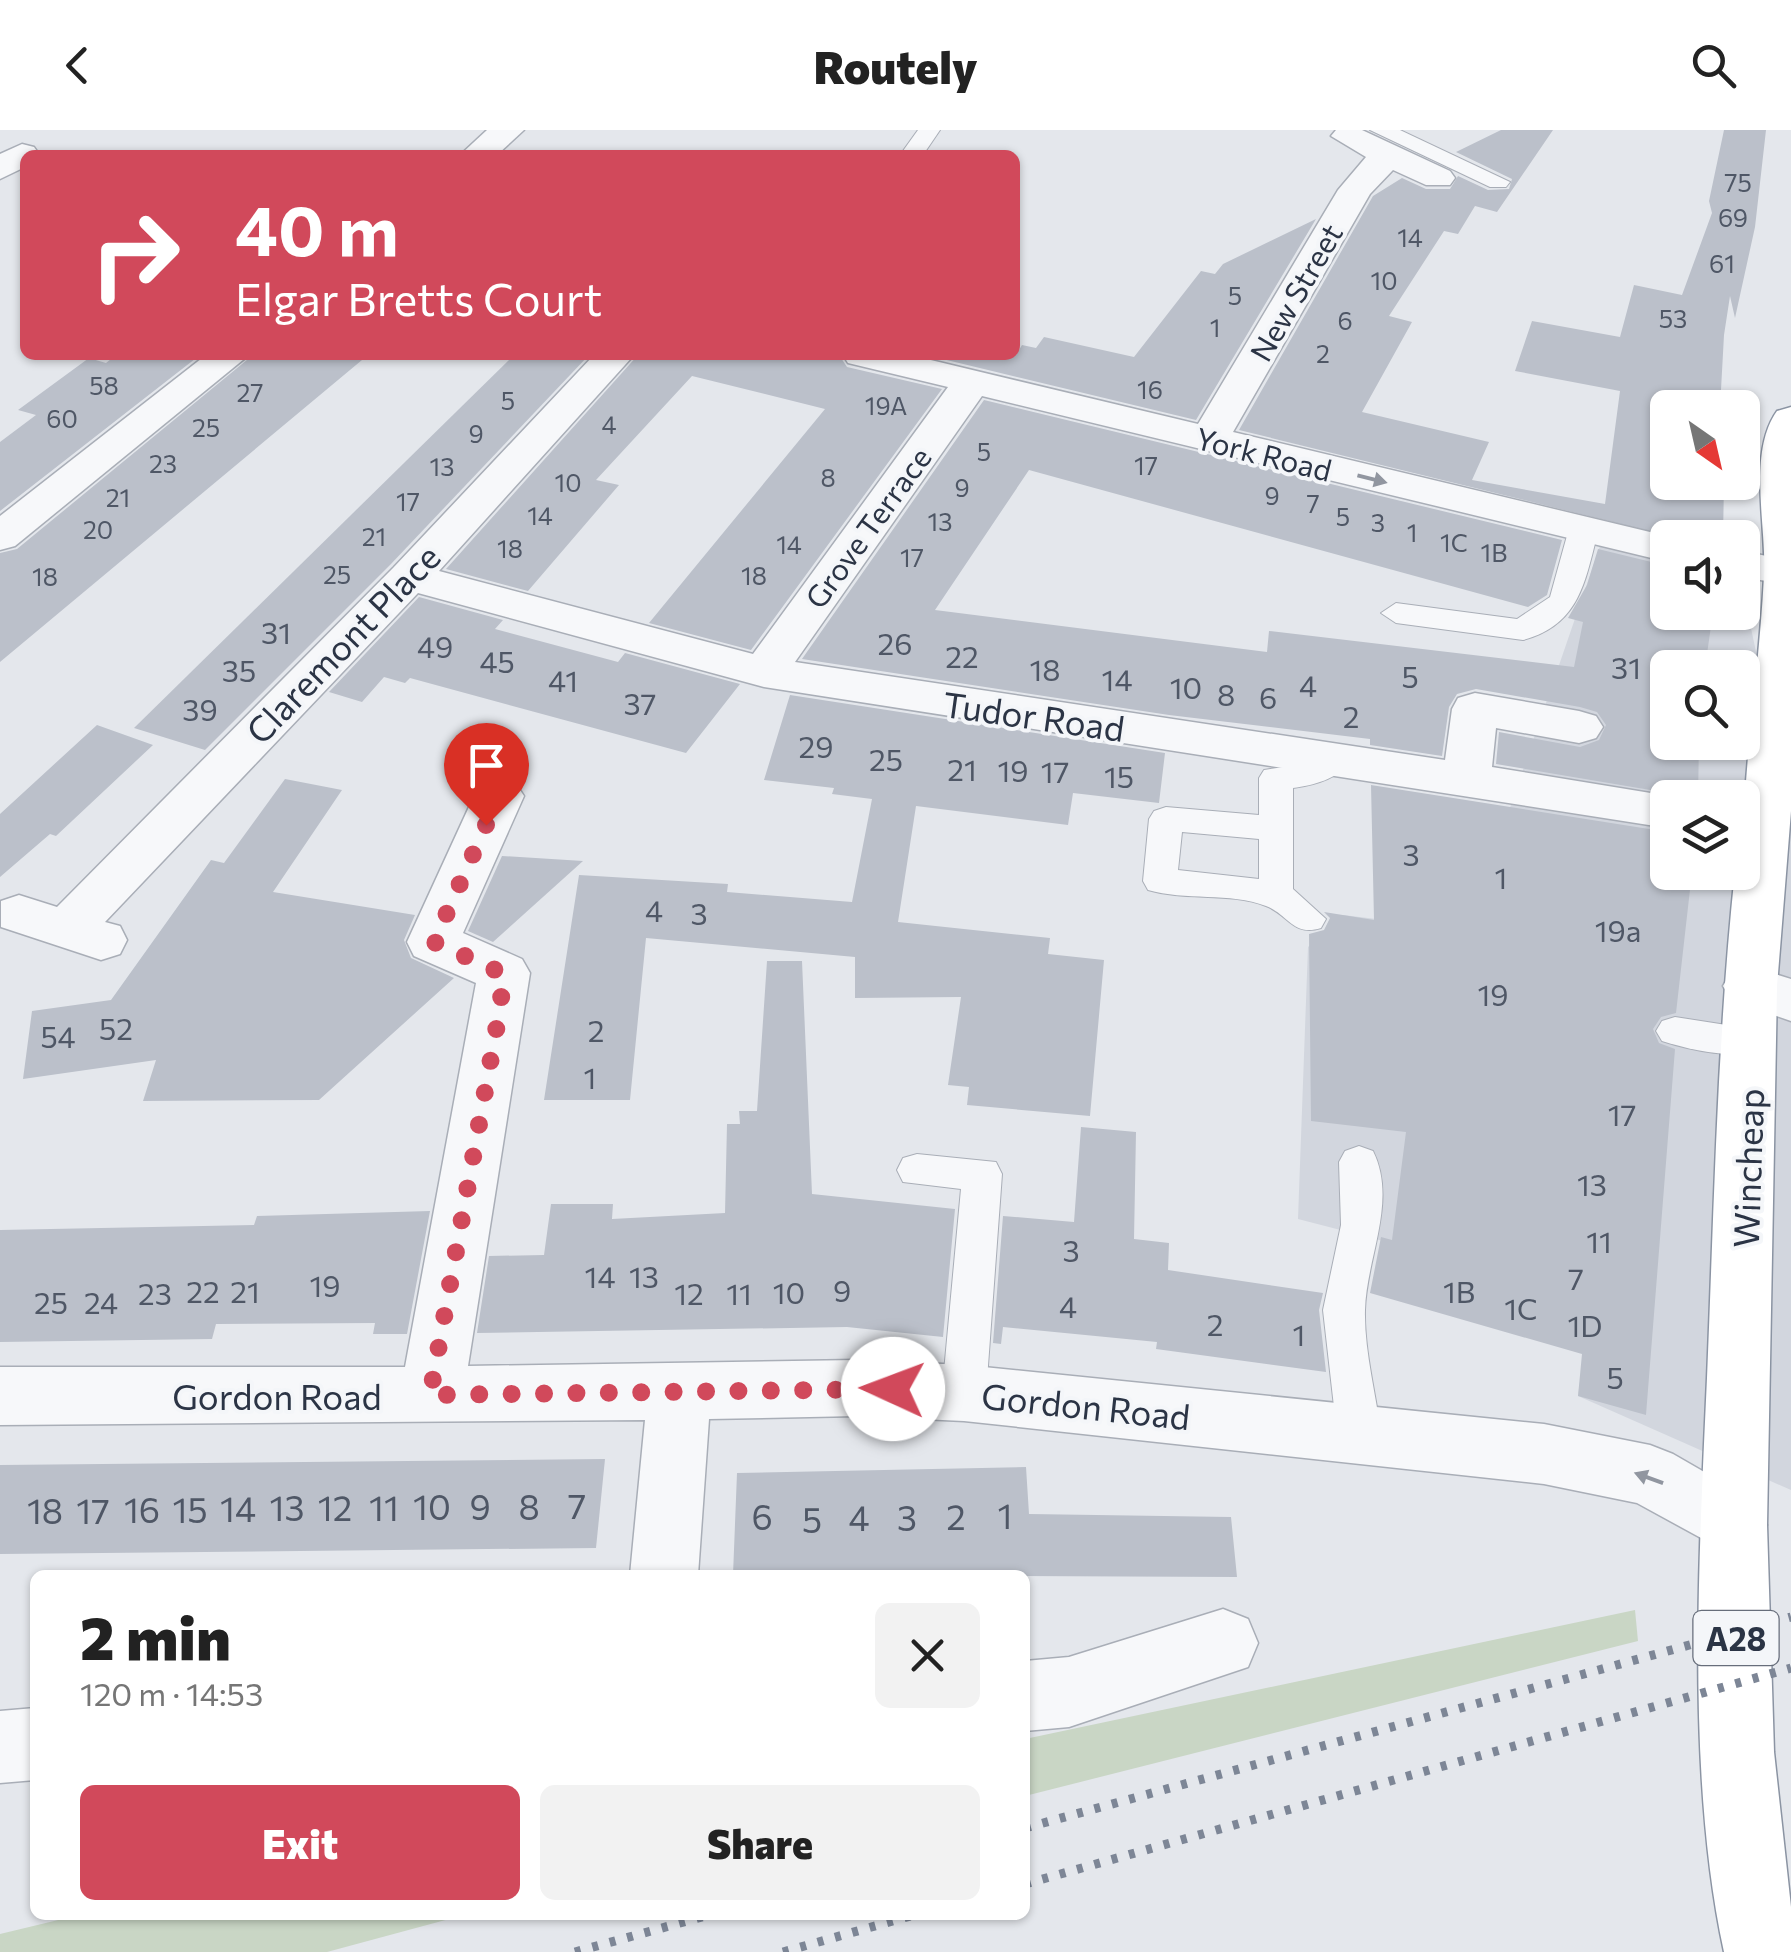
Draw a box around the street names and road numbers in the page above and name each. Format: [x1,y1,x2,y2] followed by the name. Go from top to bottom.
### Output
[1241,217,1349,367] street label: New Street
[1192,418,1336,488] street label: York Road
[796,439,938,615] street label: Grove Terrace
[236,534,448,752] street label: Claremont Place
[941,681,1127,749] street label: Tudor Road
[1723,1088,1771,1248] street label: Wincheap
[980,1373,1192,1437] street label: Gordon Road
[172,1374,382,1417] street label: Gordon Road
[1694,1611,1778,1665] road number: A28

